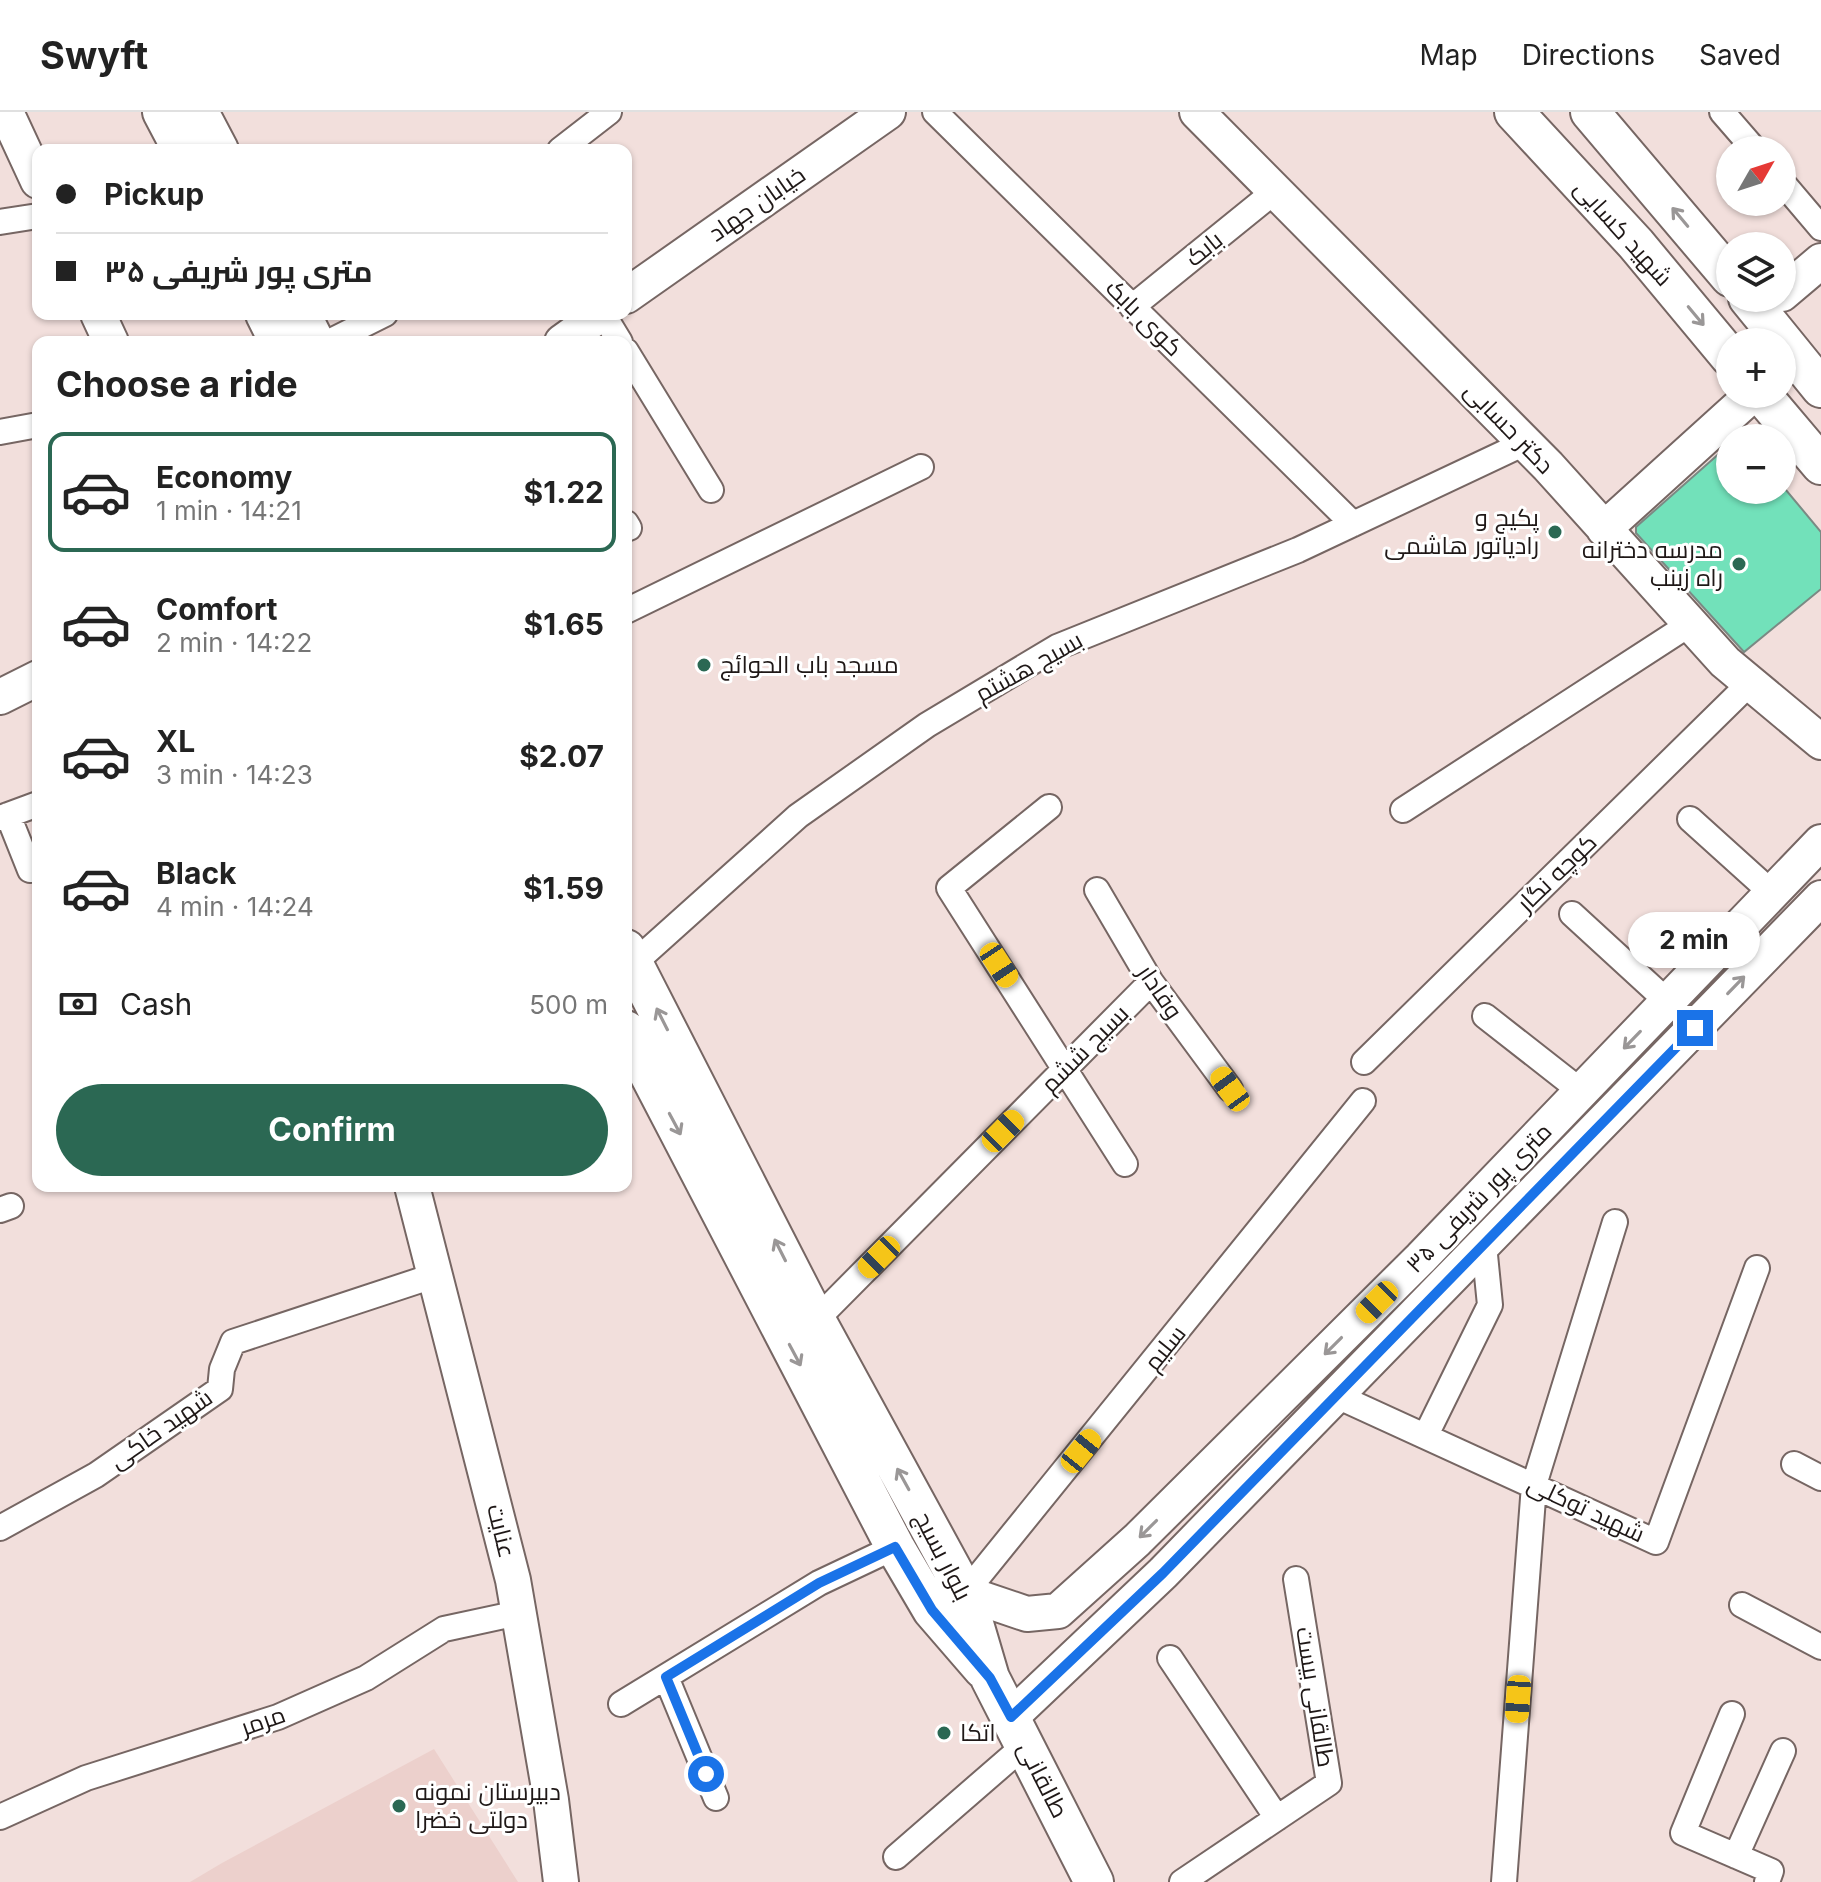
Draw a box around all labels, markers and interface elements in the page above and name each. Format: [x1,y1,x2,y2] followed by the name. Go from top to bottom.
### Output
[40,32,148,78] text: Swyft
[1419,38,1478,72] text: Map
[1522,38,1655,72] text: Directions
[1699,38,1781,72] text: Saved
[1716,136,1796,216] north arrow
[1716,136,1796,504] map controls
[703,160,811,247] street label: خیابان جهاد
[1568,174,1679,292] street label: شهید کسایی
[104,176,204,212] text: Pickup
[1671,208,1689,228] one-way arrow
[1179,225,1228,272] street label: بابک
[1716,232,1796,312] button: layers
[104,253,373,289] text: ۳۵ متری پور شریفی
[1100,273,1189,362] street label: کوی بابک
[1687,305,1705,326] one-way arrow
[1716,328,1796,408] button: +
[56,362,298,406] text: Choose a ride
[1459,376,1560,480] street label: دکتر حسابی
[1716,424,1796,504] button: −
[60,456,132,528] icon: car
[156,459,292,495] text: Economy
[524,474,604,510] text: $1.22
[156,495,302,526] text: 1 min · 14:21
[1384,503,1540,560] place label: پکیج و رادیاتور هاشمی
[1546,523,1564,541] marker: پکیج و رادیاتور هاشمی
[1582,535,1723,592] place label: مدرسه دخترانه راه زینب
[1730,555,1748,573] marker: مدرسه دخترانه راه زینب
[60,588,132,660] icon: car
[156,591,277,627] text: Comfort
[524,606,604,642] text: $1.65
[970,625,1089,710] street label: بسیج هشتم
[156,627,312,658] text: 2 min · 14:22
[720,650,899,681] place label: مسجد باب الحوائج
[695,656,713,674] marker: مسجد باب الحوائج
[60,720,132,792] icon: car
[156,723,195,759] text: XL
[519,738,604,774] text: $2.07
[156,759,313,790] text: 3 min · 14:23
[1509,828,1604,920] street label: کوچه نگار
[60,852,132,924] icon: car
[156,855,236,891] text: Black
[523,870,604,906] text: $1.59
[156,891,314,922] text: 4 min · 14:24
[1629,912,1761,968] callout: 2 min
[1659,924,1729,955] text: 2 min
[976,938,1022,992] car
[1131,957,1189,1024] street label: وفادار
[1726,976,1745,995] one-way arrow
[56,982,100,1026] icon: cash
[120,986,192,1022] text: Cash
[529,989,608,1020] text: 500 m
[1035,999,1136,1100] street label: بسیج ششم
[653,1007,669,1031] one-way arrow
[1677,1010,1713,1046] route end
[1623,1030,1642,1050] one-way arrow
[1206,1063,1254,1115] car
[56,1084,608,1176] button: Confirm
[978,1106,1028,1156] car
[667,1112,683,1136] one-way arrow
[1400,1117,1559,1280] street label: ۳۵ متری پور شریفی
[854,1232,904,1282] car
[772,1239,788,1263] one-way arrow
[1352,1277,1402,1327] car
[1138,1319,1193,1378] street label: سلیم
[1324,1336,1343,1355] one-way arrow
[787,1343,803,1366] one-way arrow
[104,1383,218,1475] street label: شهید خاکی
[1057,1425,1105,1477] car
[895,1468,910,1492] one-way arrow
[1523,1469,1650,1548] street label: شهید توکلی
[481,1501,522,1561] street label: عنایت
[907,1506,978,1606] street label: بلوار بسیج
[1139,1519,1158,1538] one-way arrow
[1290,1625,1341,1769] street label: طالقانی بیست
[1504,1674,1532,1724] car
[235,1699,289,1742] street label: مرمر
[960,1718,996,1747] place label: اتکا
[935,1724,953,1742] marker: اتکا
[1012,1737,1075,1823] street label: طالقانی
[688,1756,724,1792] route start
[415,1777,561,1834] place label: دبیرستان نمونه دولتی خضرا
[390,1797,408,1815] marker: دبیرستان نمونه دولتی خضرا

